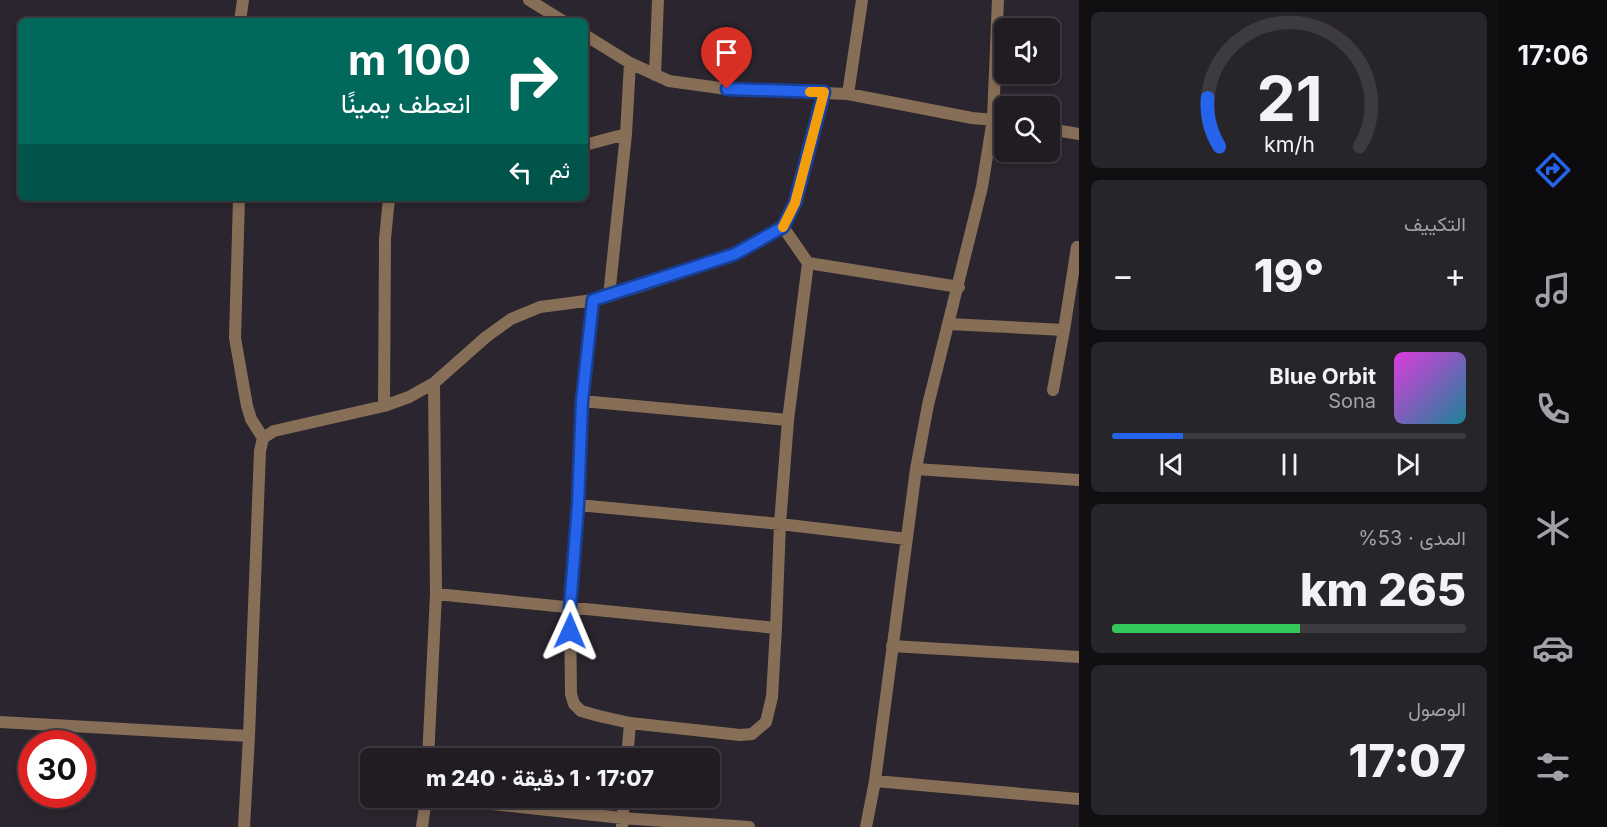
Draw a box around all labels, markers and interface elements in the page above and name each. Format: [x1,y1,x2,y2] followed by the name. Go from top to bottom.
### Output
[994,18,1060,162] map controls
[994,18,1060,84] button: sound
[701,27,752,89] pin
[348,34,471,85] text: 100 m
[710,36,743,69] icon: arrive
[1517,39,1589,72] text: 17:06
[492,42,570,120] icon: right
[1256,61,1322,136] text: 21
[341,87,471,120] text: انعطف يمينًا
[994,96,1060,162] button: search
[1264,131,1314,157] text: km/h
[1532,149,1574,191] icon: directions
[504,156,537,189] icon: left
[549,157,570,183] text: ثم
[1404,212,1466,236] text: التكييف
[1254,248,1324,303] text: 19°
[1112,255,1134,295] text: −
[1444,255,1466,295] text: +
[1532,269,1574,311] icon: music
[1269,363,1376,389] text: Blue Orbit
[1532,388,1574,430] icon: phone
[1328,389,1376,413] text: Sona
[1155,448,1188,481] icon: previous
[1273,448,1306,481] icon: pause
[1391,448,1424,481] icon: next
[1532,507,1574,549] icon: climate
[1358,526,1466,550] text: المدى · 53%
[1300,562,1466,617] text: 265 km
[538,599,602,663] position arrow
[1532,627,1574,669] icon: car
[1408,697,1466,721] text: الوصول
[18,730,96,808] speed limit sign: 30
[1349,733,1466,788] text: 17:07
[1532,746,1574,788] icon: filters
[426,765,654,791] text: 17:07 · 1 دقيقة · 240 m

